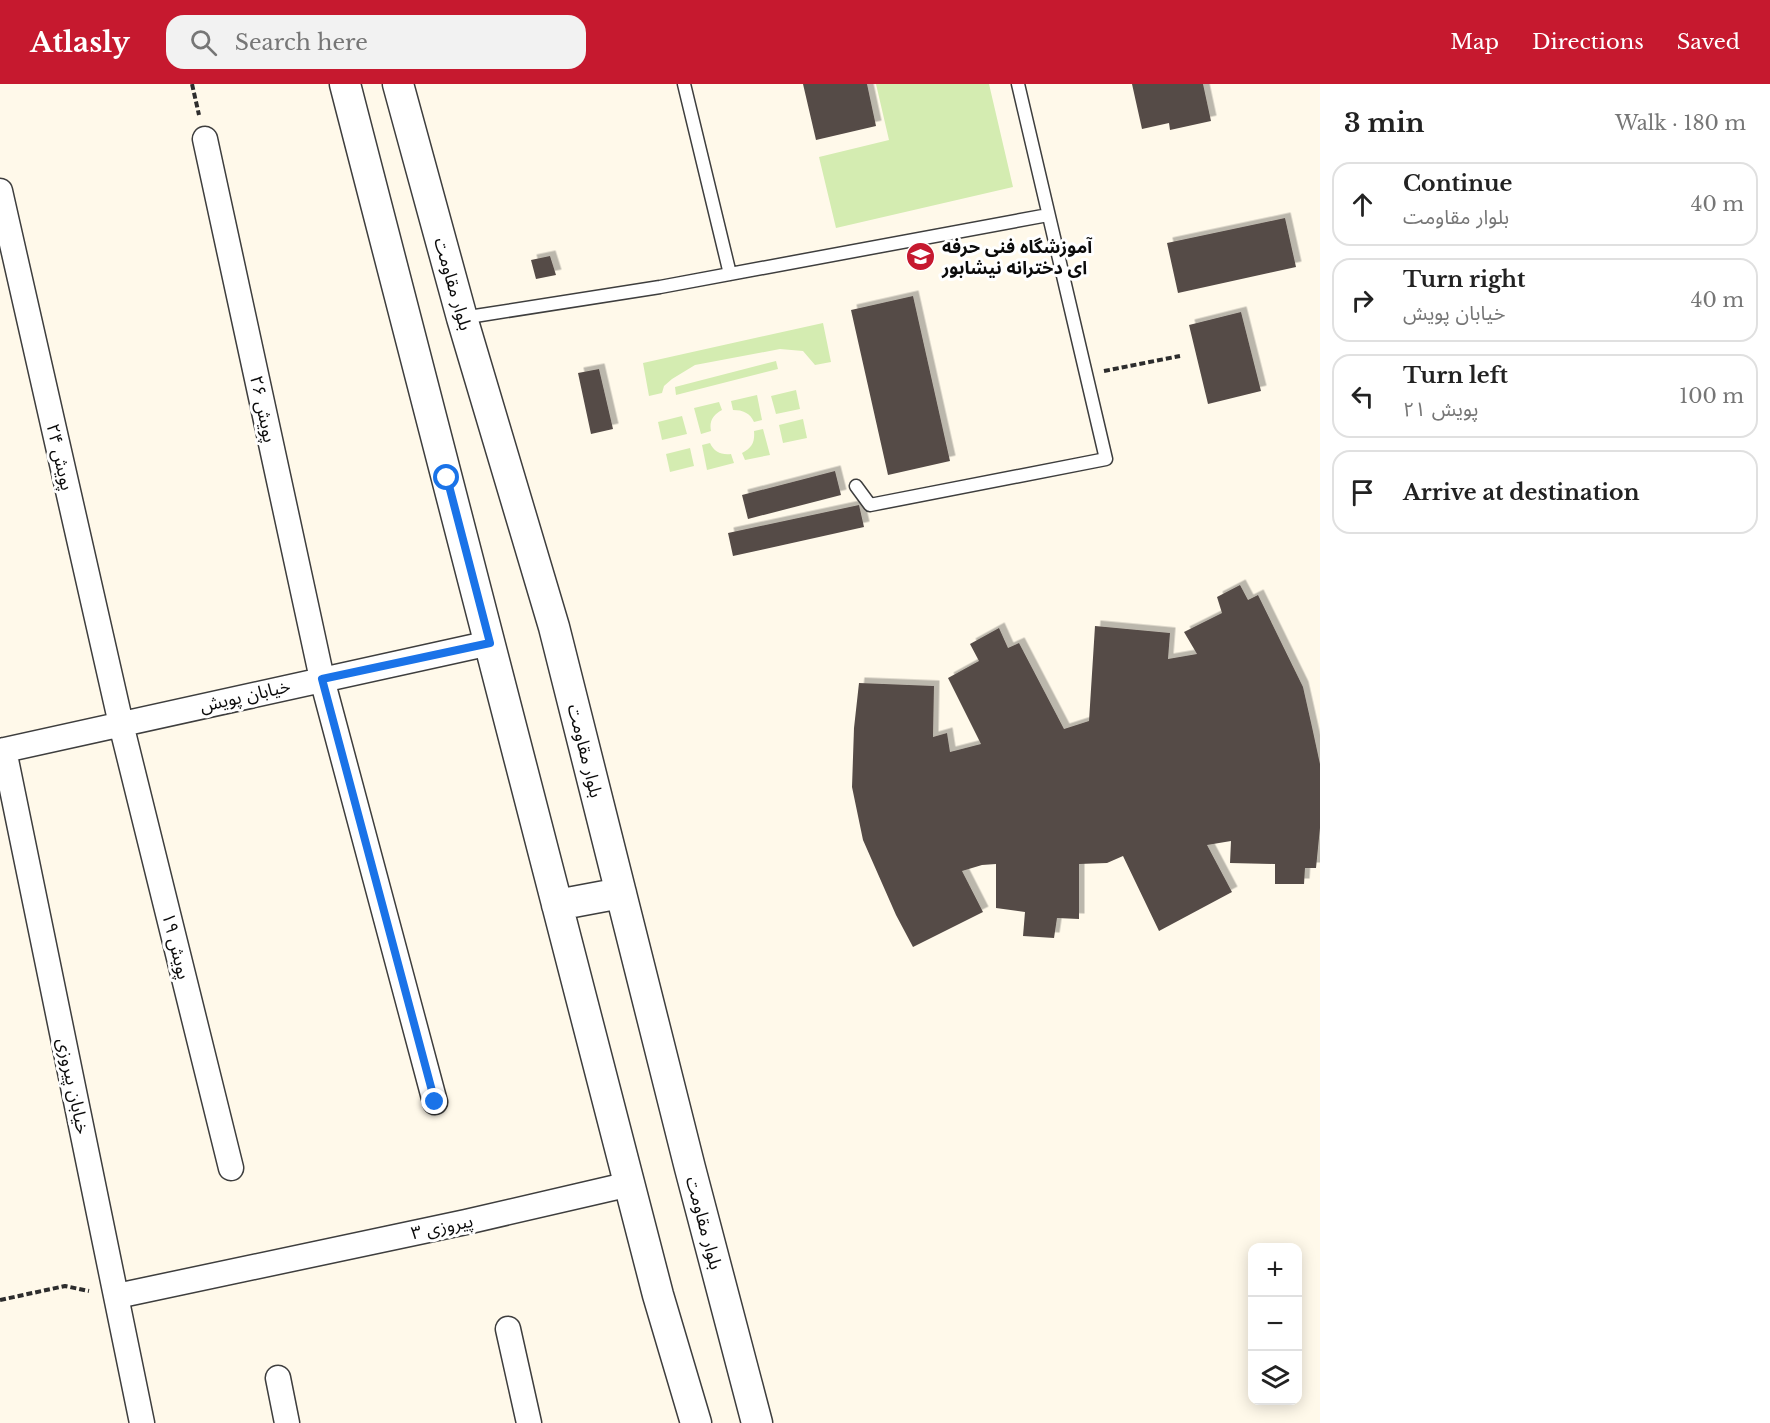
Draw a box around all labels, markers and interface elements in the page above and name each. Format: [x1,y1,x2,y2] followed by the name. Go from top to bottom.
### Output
[166,15,586,69] search box
[30,25,130,60] text: Atlasly
[187,26,220,59] icon: search
[235,29,368,56] text: Search here
[1450,29,1499,55] text: Map
[1532,29,1644,55] text: Directions
[1677,29,1740,55] text: Saved
[1344,107,1425,139] text: 3 min
[1615,111,1746,135] text: Walk · 180 m
[1403,170,1512,197] text: Continue
[1346,188,1379,221] icon: ahead
[1691,192,1744,216] text: 40 m
[1403,205,1509,229] text: بلوار مقاومت
[429,235,477,333] street label: بلوار مقاومت
[941,236,1093,279] place label: آموزشگاه فنی حرفه ای دخترانه نیشابور
[905,241,937,273] school or university icon: آموزشگاه فنی حرفه ای دخترانه نیشابور
[1403,266,1525,293] text: Turn right
[1346,284,1379,317] icon: right
[1691,288,1744,312] text: 40 m
[1403,301,1505,325] text: خیابان پویش
[1403,362,1508,389] text: Turn left
[245,374,281,445] street label: پویش ۲۶
[1346,380,1379,413] icon: left
[1679,384,1744,408] text: 100 m
[1403,397,1478,421] text: پویش ۲۱
[42,421,78,493] street label: پویش ۲۴
[433,464,459,490] route start
[1346,476,1379,509] icon: arrive
[1403,479,1640,506] text: Arrive at destination
[198,675,292,717] street label: خیابان پویش
[563,702,607,800] street label: بلوار مقاومت
[157,910,195,982] street label: پویش ۱۹
[52,1036,94,1136] street label: خیابان پیروزی
[421,1088,447,1114] route end
[681,1174,727,1272] street label: بلوار مقاومت
[409,1210,475,1244] street label: پیروزی ۳
[1248,1243,1302,1405] map controls
[1248,1243,1302,1297] button: +
[1248,1297,1302,1351] button: −
[1248,1351,1302,1405] button: layers

